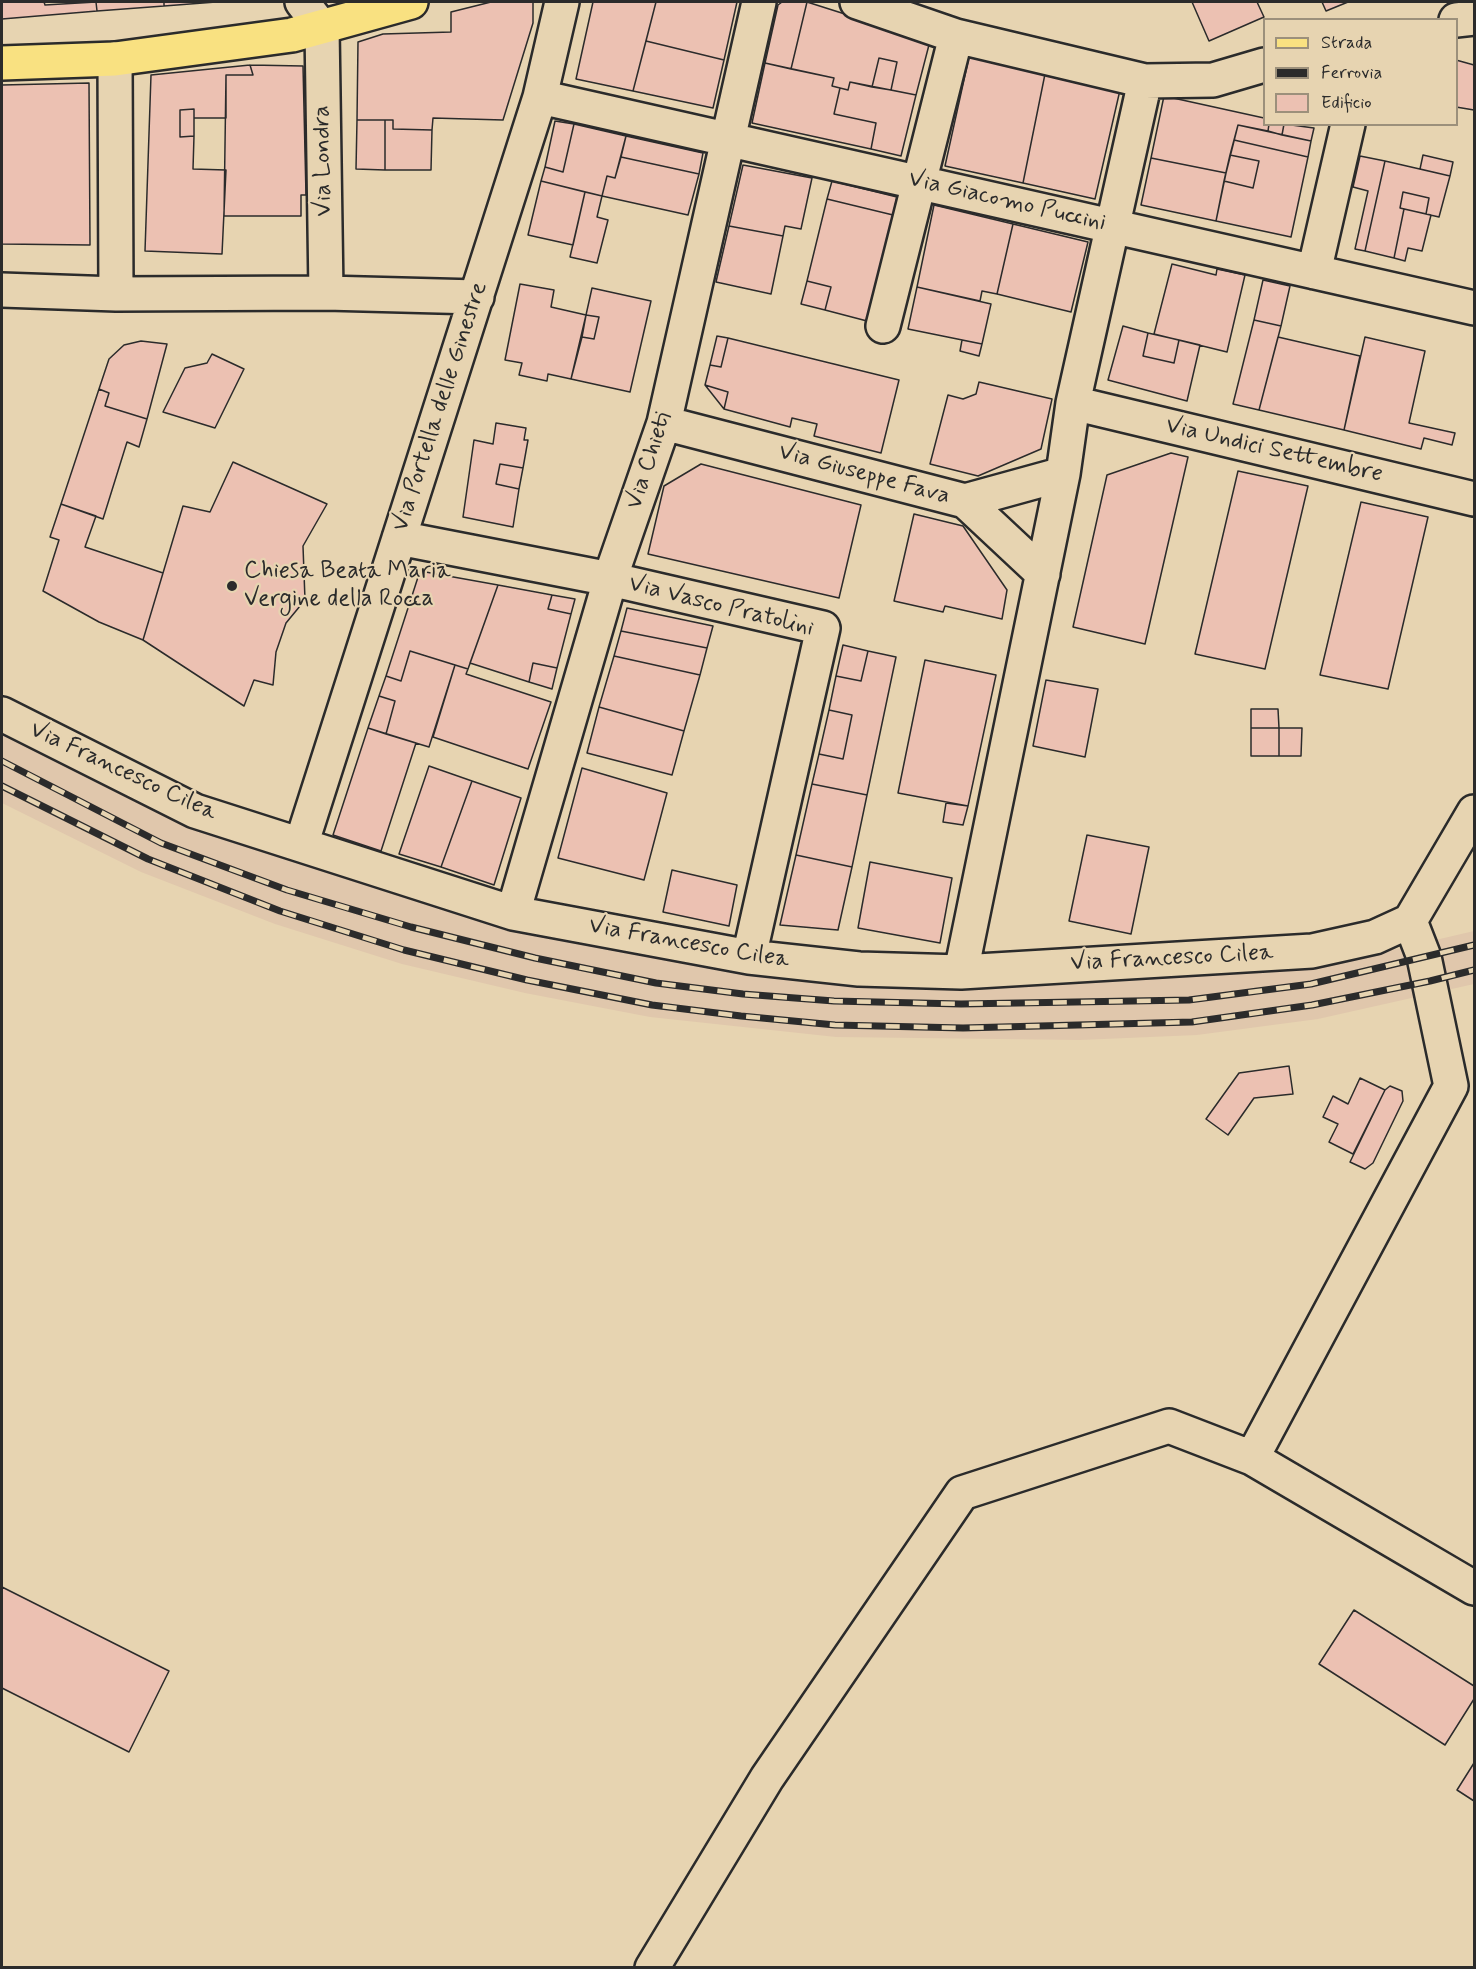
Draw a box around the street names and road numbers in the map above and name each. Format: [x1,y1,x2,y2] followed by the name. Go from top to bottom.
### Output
[309,105,339,217] street label: Via Londra
[905,165,1109,239] street label: Via Giacomo Puccini
[387,279,495,535] street label: Via Portella delle Ginestre
[621,409,679,513] street label: Via Chieti
[1163,412,1385,490] street label: Via Undici Settembre
[775,438,953,512] street label: Via Giuseppe Fava
[626,570,816,644] street label: Via Vasco Pratolini
[25,716,221,828] street label: Via Francesco Cilea
[586,912,792,976] street label: Via Francesco Cilea
[1070,939,1274,979] street label: Via Francesco Cilea

